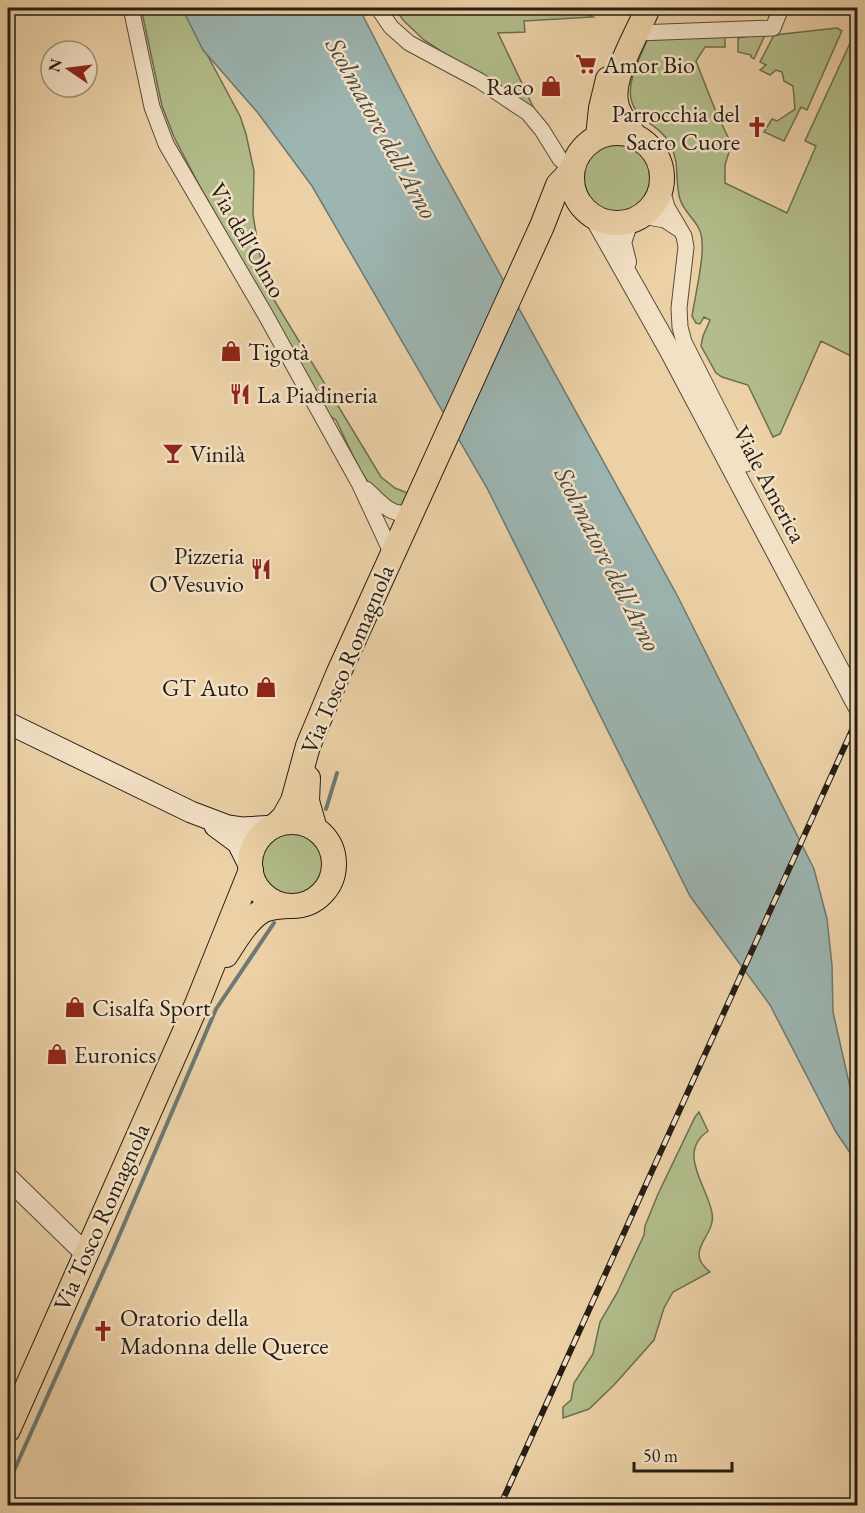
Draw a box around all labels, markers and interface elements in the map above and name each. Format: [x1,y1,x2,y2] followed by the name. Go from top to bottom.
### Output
[318,30,446,225] water label: Scolmatore dell'Arno
[39,39,99,99] north arrow
[602,49,695,80] place label: Amor Bio
[574,52,598,76] supermarket icon: Amor Bio
[43,57,67,74] text: N
[486,71,534,102] place label: Raco
[539,74,563,98] shop icon: Raco
[612,98,740,157] place label: Parrocchia del Sacro Cuore
[745,115,769,139] church icon: Parrocchia del Sacro Cuore
[202,177,294,303] street label: Via dell'Olmo
[248,336,310,367] place label: Tigotà
[219,339,243,363] shop icon: Tigotà
[257,379,378,410] place label: La Piadineria
[228,382,252,406] restaurant icon: La Piadineria
[726,420,814,548] street label: Viale America
[190,438,246,469] place label: Vinilà
[161,441,185,465] bar icon: Vinilà
[546,460,669,657] water label: Scolmatore dell'Arno
[149,540,244,599] place label: Pizzeria O'Vesuvio
[249,557,273,581] restaurant icon: Pizzeria O'Vesuvio
[293,559,401,758] street label: Via Tosco Romagnola
[162,672,249,703] place label: GT Auto
[254,675,278,699] shop icon: GT Auto
[92,992,211,1023] place label: Cisalfa Sport
[63,995,87,1019] shop icon: Cisalfa Sport
[74,1039,156,1070] place label: Euronics
[45,1042,69,1066] shop icon: Euronics
[46,1118,156,1316] street label: Via Tosco Romagnola
[120,1302,329,1361] place label: Oratorio della Madonna delle Querce
[91,1319,115,1343] church icon: Oratorio della Madonna delle Querce
[634,1435,732,1473] scale bar
[643,1444,678,1467] text: 50 m

